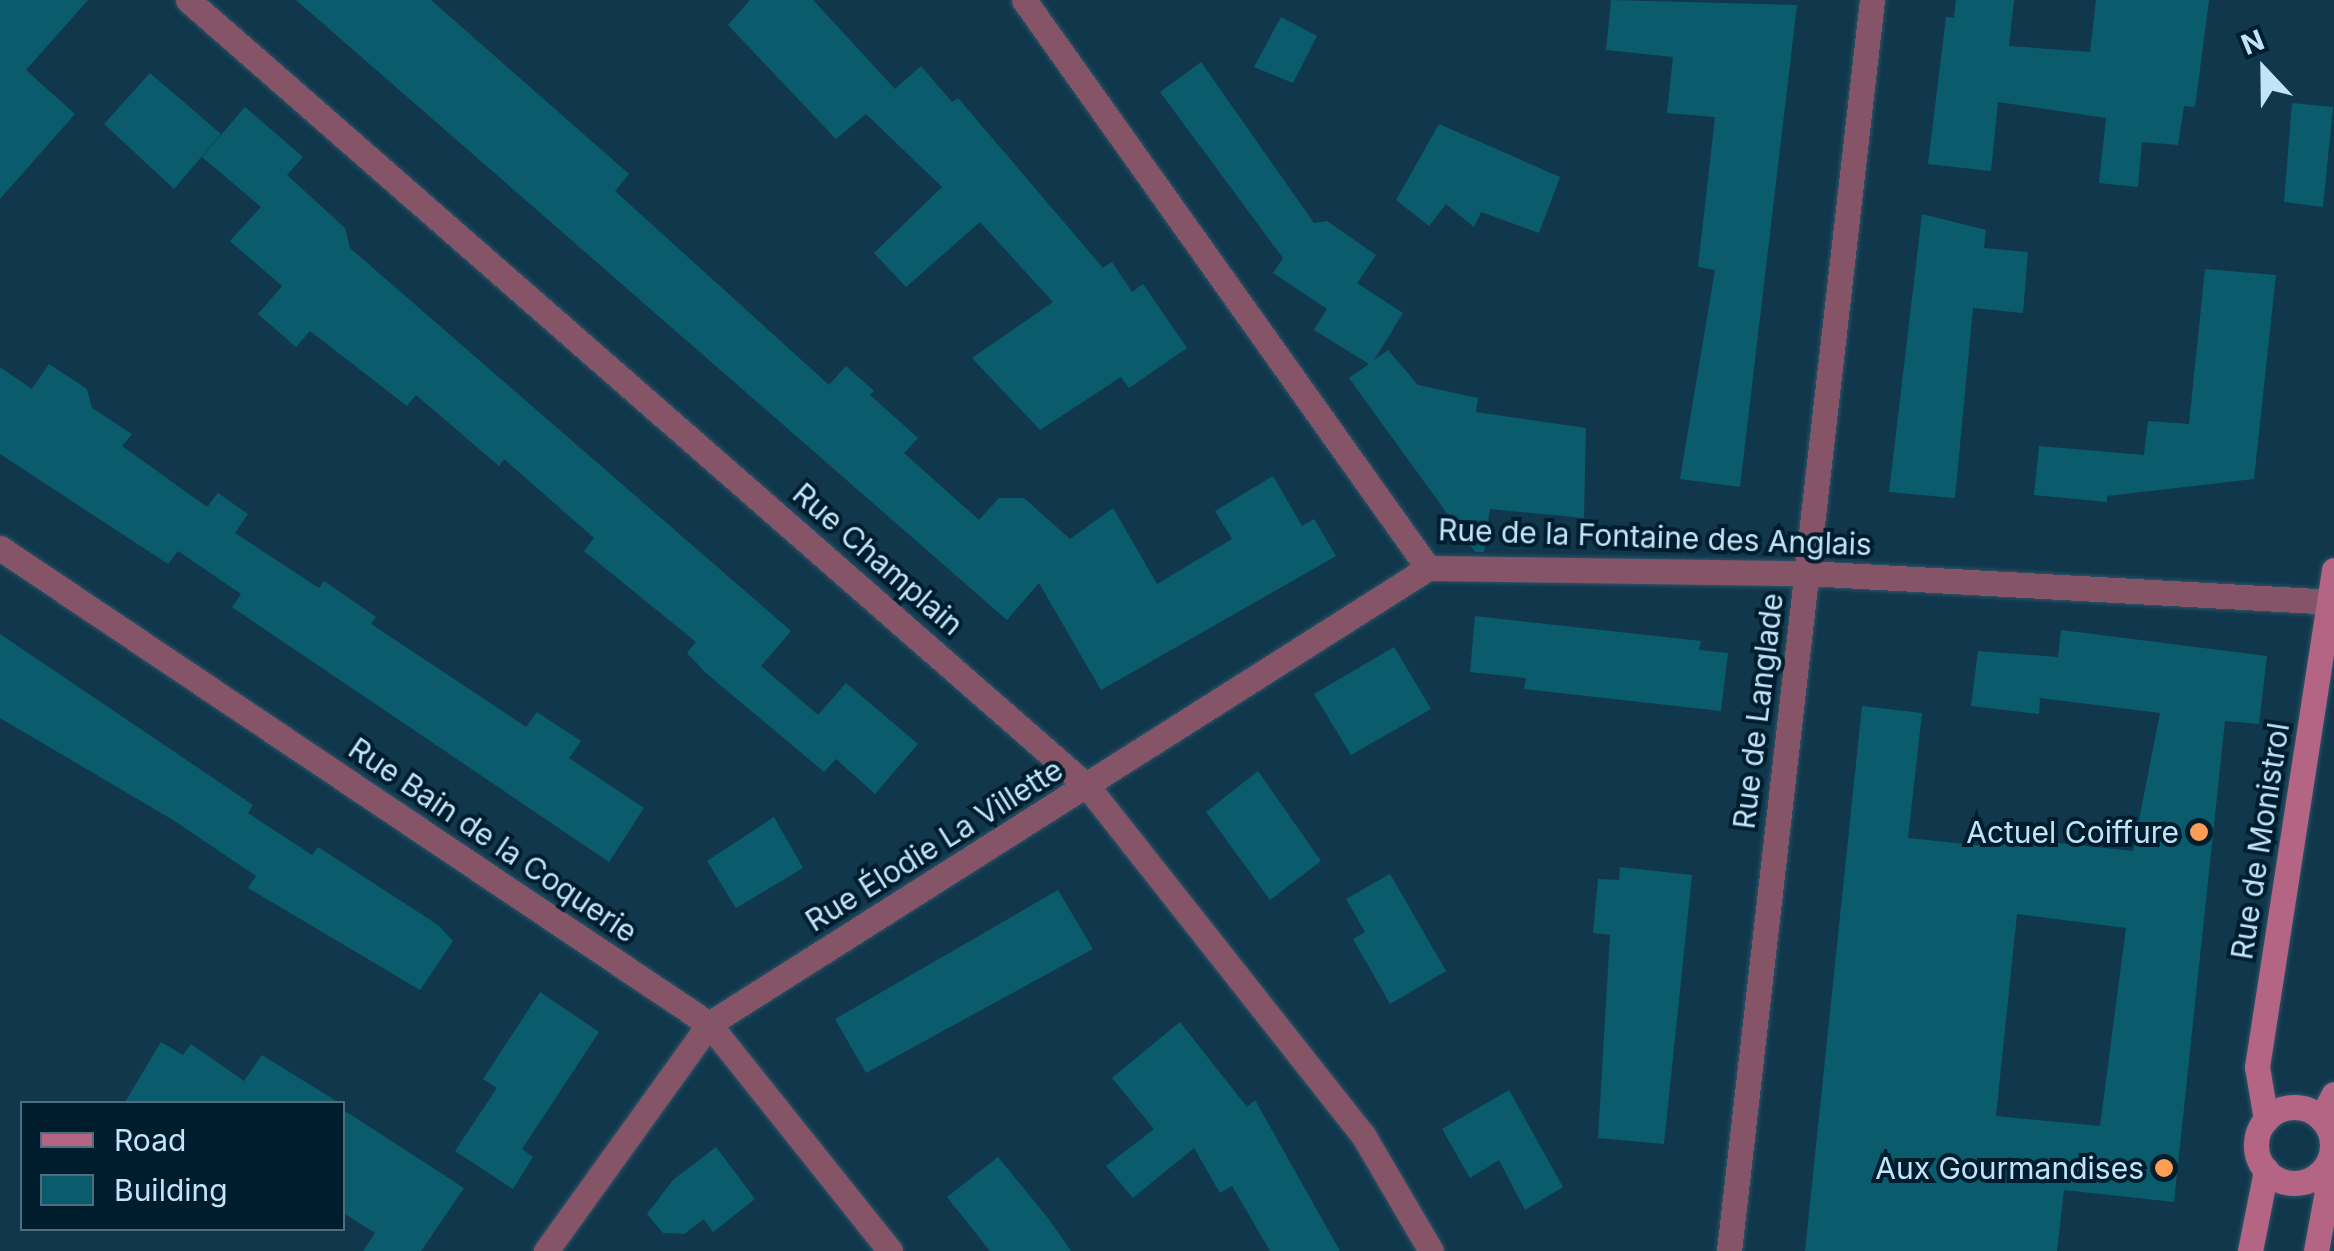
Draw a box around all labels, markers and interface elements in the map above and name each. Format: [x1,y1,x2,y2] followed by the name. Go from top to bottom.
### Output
[2214,20,2314,120] north arrow
[2236,22,2269,62] text: N
[786,475,970,643] street label: Rue Champlain
[1438,511,1872,563] street label: Rue de la Fontaine des Anglais
[1726,591,1790,831] street label: Rue de Langlade
[2224,720,2296,962] street label: Rue de Monistrol
[342,730,644,950] street label: Rue Bain de la Coquerie
[799,751,1069,939] street label: Rue Élodie La Villette
[1966,814,2179,850] place label: Actuel Coiffure
[2188,821,2210,843] marker: Actuel Coiffure
[20,1101,345,1231] legend
[114,1122,186,1158] text: Road
[1875,1150,2144,1186] place label: Aux Gourmandises
[2153,1157,2175,1179] marker: Aux Gourmandises
[114,1172,228,1208] text: Building

